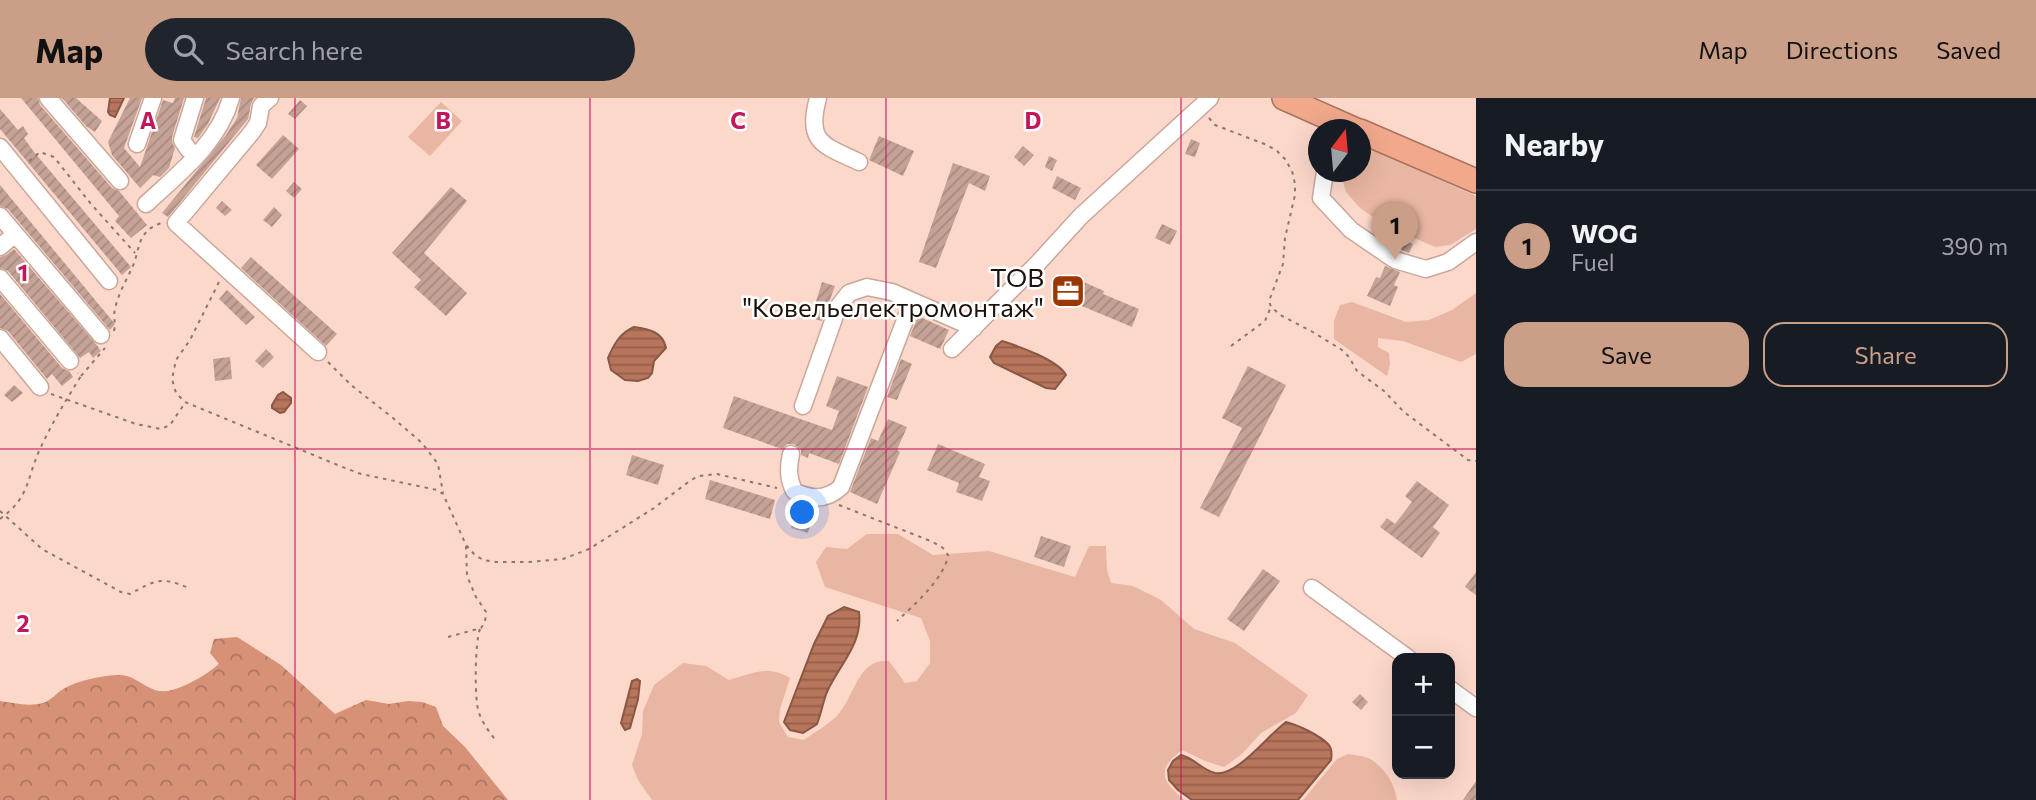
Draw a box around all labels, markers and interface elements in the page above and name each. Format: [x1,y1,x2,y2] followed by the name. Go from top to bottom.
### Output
[145,18,635,81] search box
[35,29,103,70] text: Map
[169,30,207,68] icon: search
[225,34,363,65] text: Search here
[1698,35,1748,64] text: Map
[1786,35,1898,64] text: Directions
[1936,35,2001,64] text: Saved
[140,106,157,134] text: A
[435,106,451,134] text: B
[730,106,746,134] text: C
[1025,106,1042,134] text: D
[1308,119,1371,182] north arrow
[1504,125,1604,162] text: Nearby
[1372,202,1418,260] pin: 1
[1571,217,1638,248] text: WOG
[1522,232,1532,260] text: 1
[1941,232,2008,260] text: 390 m
[1571,248,1615,276] text: Fuel
[18,258,28,286] text: 1
[742,261,1044,322] place label: ТОВ "Ковельелектромонтаж"
[1049,272,1087,310] office icon: ТОВ "Ковельелектромонтаж"
[1504,322,1749,387] button: Save
[1763,322,2008,387] button: Share
[785,495,819,529] your location
[16,609,30,637] text: 2
[1392,653,1455,779] map controls
[1392,653,1455,716] button: +
[1392,716,1455,779] button: −

